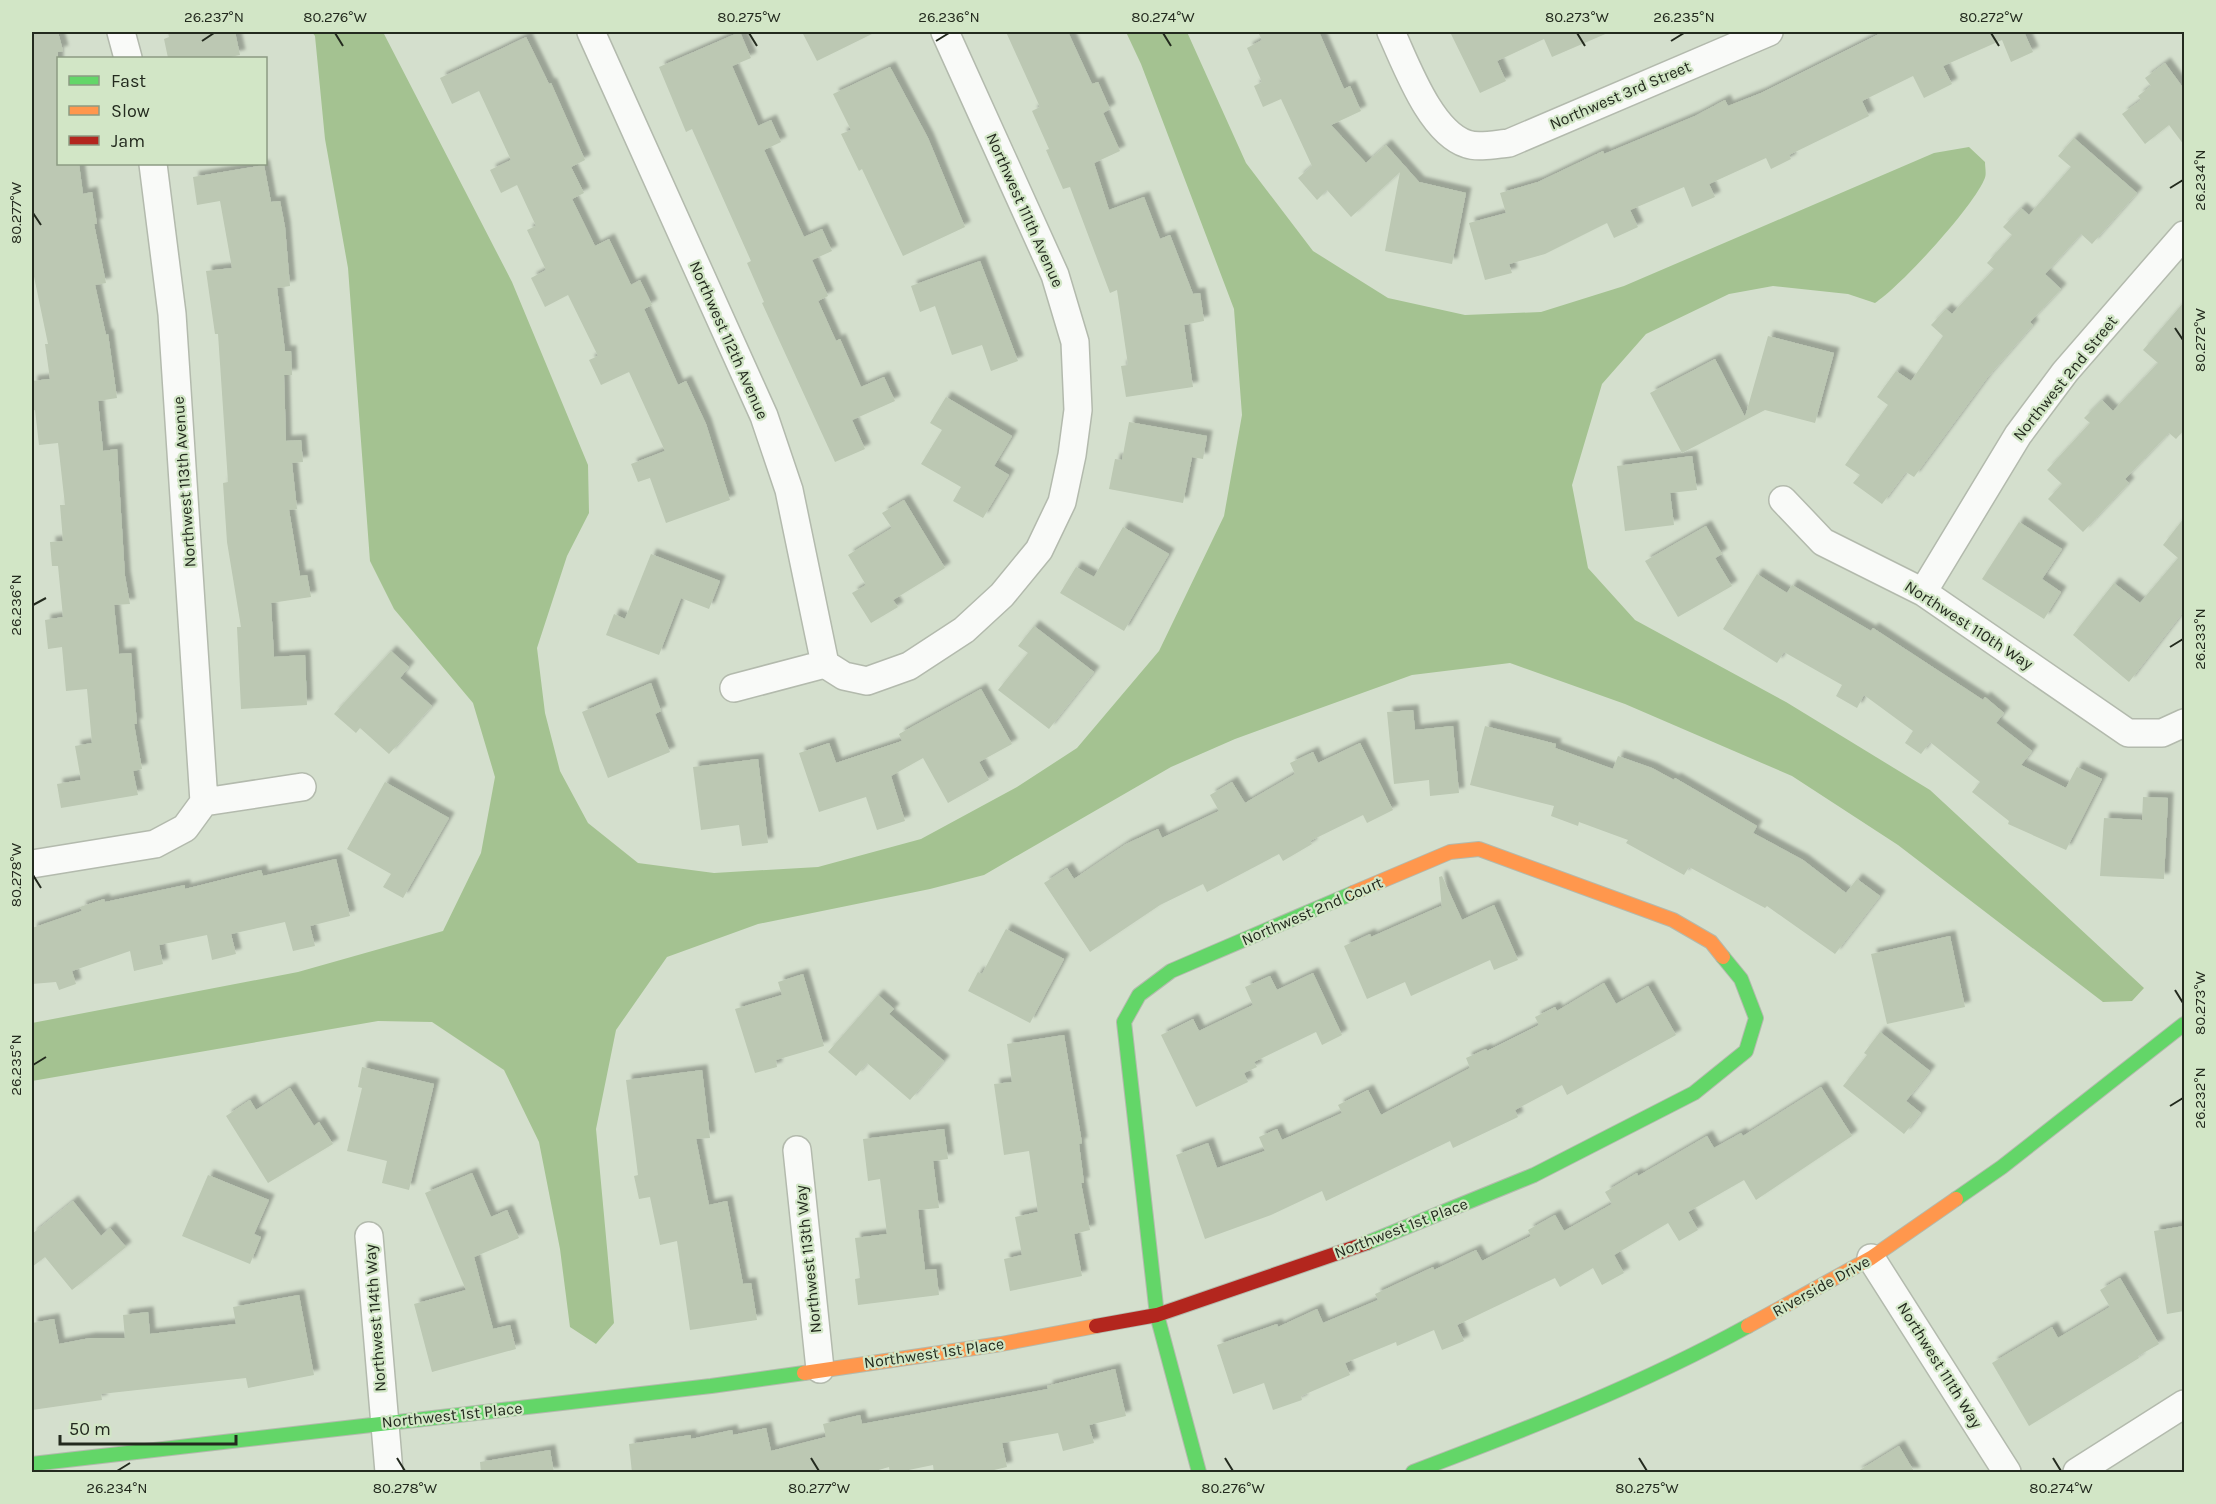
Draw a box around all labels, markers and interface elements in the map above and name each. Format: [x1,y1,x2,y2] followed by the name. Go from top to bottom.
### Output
[184,8,244,26] text: 26.237°N
[303,8,367,26] text: 80.276°W
[717,8,781,26] text: 80.275°W
[918,8,980,26] text: 26.236°N
[1131,8,1195,26] text: 80.274°W
[1545,8,1610,26] text: 80.273°W
[1653,8,1715,26] text: 26.235°N
[1959,8,2023,26] text: 80.272°W
[57,57,267,165] legend
[1547,57,1693,133] street label: Northwest 3rd Street
[111,70,146,92] text: Fast
[111,100,150,122] text: Slow
[111,130,145,152] text: Jam
[982,130,1068,290] street label: Northwest 111th Avenue
[2191,149,2209,211] text: 26.234°N
[7,181,25,244] text: 80.277°W
[686,258,772,422] street label: Northwest 112th Avenue
[2191,308,2209,372] text: 80.272°W
[2009,312,2121,444] street label: Northwest 2nd Street
[169,396,199,568] street label: Northwest 113th Avenue
[7,574,25,636] text: 26.236°N
[1901,577,2037,674] street label: Northwest 110th Way
[2191,608,2209,670] text: 26.233°N
[7,842,25,907] text: 80.278°W
[1239,873,1385,949] street label: Northwest 2nd Court
[2191,970,2209,1035] text: 80.273°W
[7,1034,25,1096] text: 26.235°N
[2191,1067,2209,1129] text: 26.232°N
[791,1184,825,1334] street label: Northwest 113th Way
[1332,1194,1470,1262] street label: Northwest 1st Place
[360,1243,390,1393] street label: Northwest 114th Way
[1769,1251,1873,1321] street label: Riverside Drive
[1894,1299,1987,1432] street label: Northwest 111th Way
[863,1334,1005,1372] street label: Northwest 1st Place
[381,1398,523,1432] street label: Northwest 1st Place
[60,1408,236,1446] scale bar
[69,1418,111,1440] text: 50 m
[86,1479,148,1497] text: 26.234°N
[373,1479,438,1497] text: 80.278°W
[788,1479,851,1497] text: 80.277°W
[1201,1479,1265,1497] text: 80.276°W
[1615,1479,1679,1497] text: 80.275°W
[2029,1479,2093,1497] text: 80.274°W

